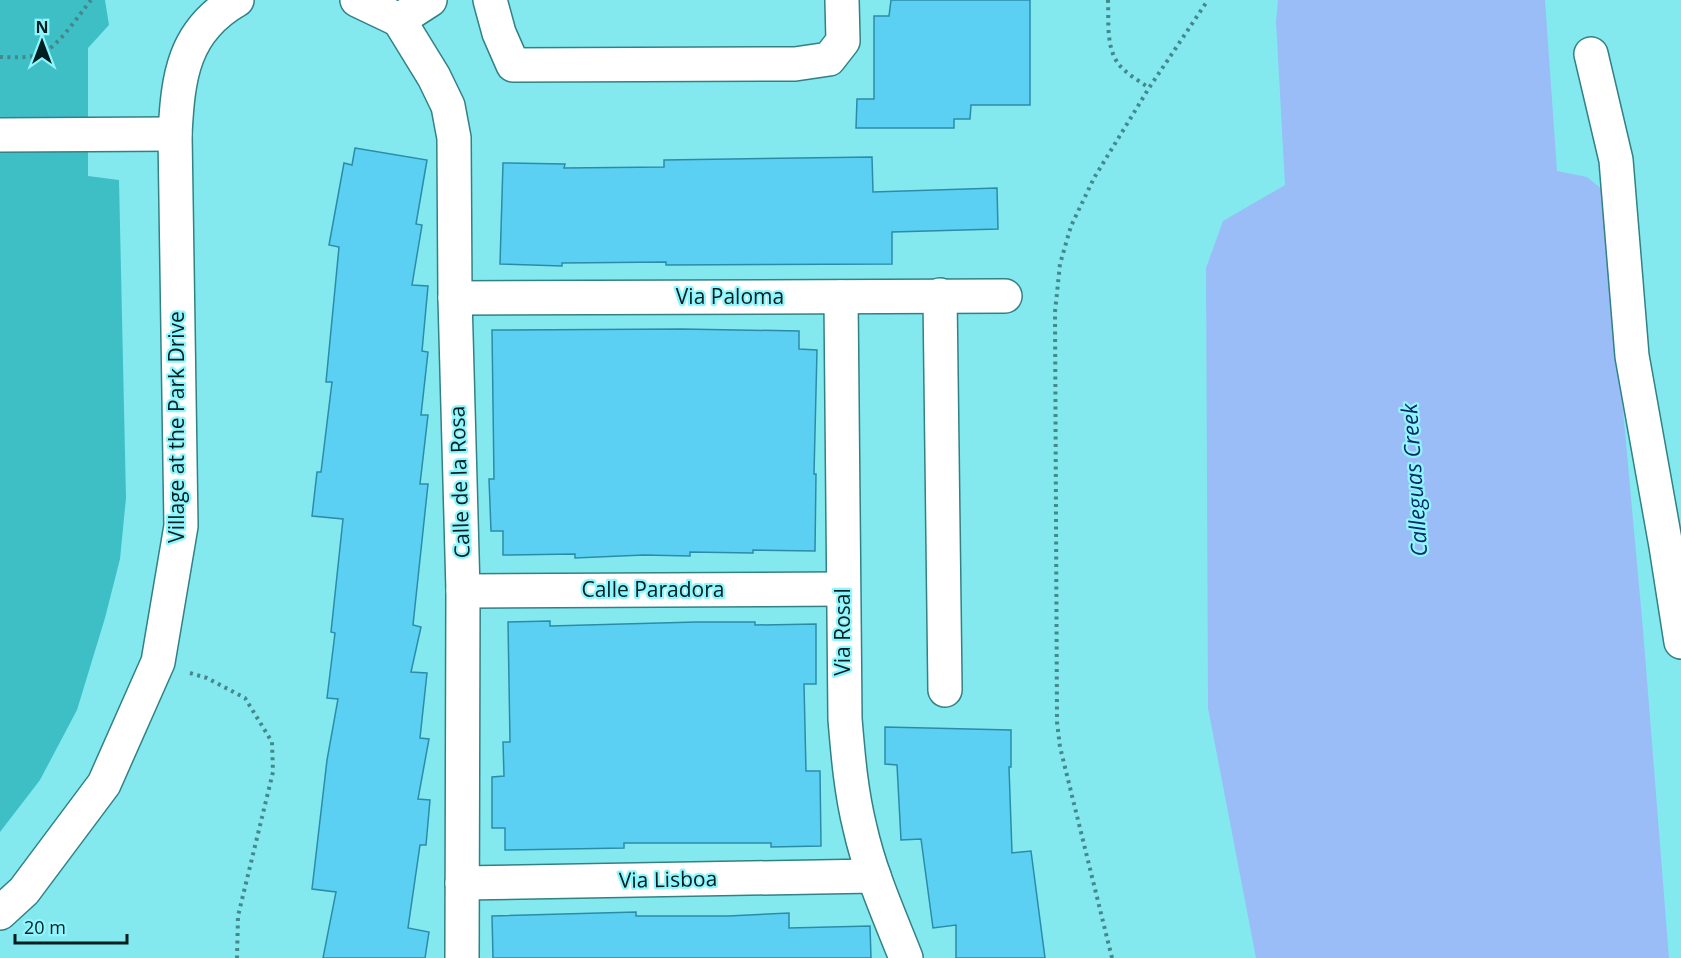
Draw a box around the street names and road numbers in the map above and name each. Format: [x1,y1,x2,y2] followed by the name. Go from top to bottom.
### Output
[676,282,784,310] street label: Via Paloma
[162,311,190,543] street label: Village at the Park Drive
[442,405,476,559] street label: Calle de la Rosa
[581,575,725,603] street label: Calle Paradora
[828,588,856,676] street label: Via Rosal
[619,864,717,894] street label: Via Lisboa

